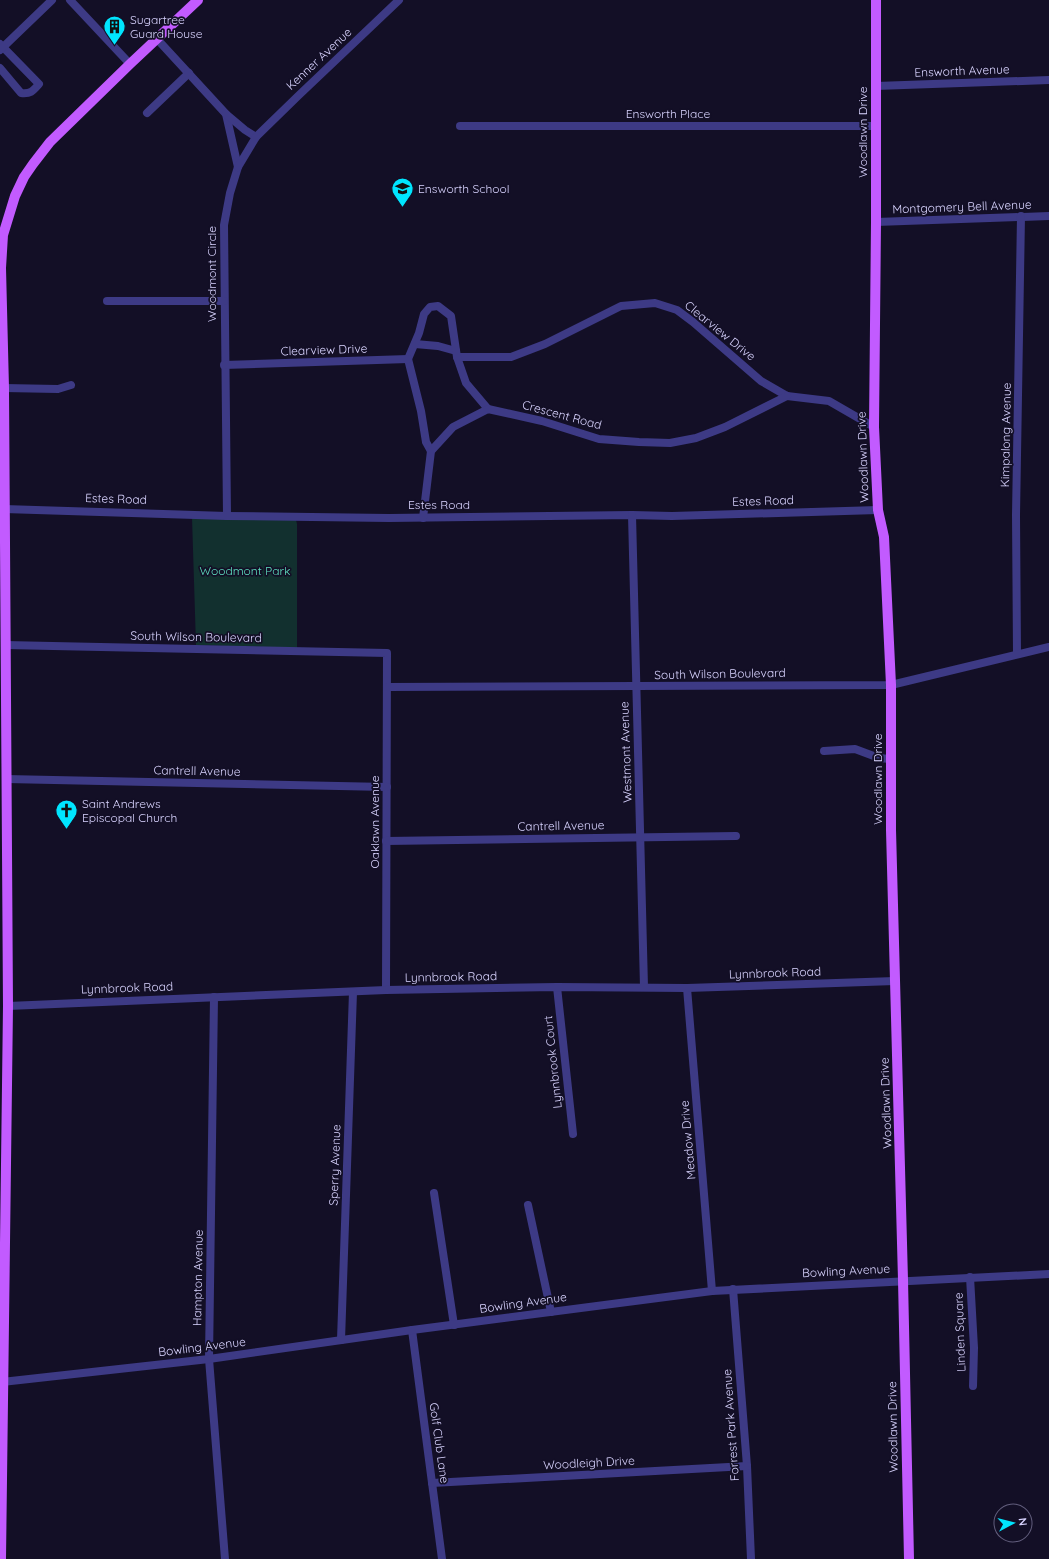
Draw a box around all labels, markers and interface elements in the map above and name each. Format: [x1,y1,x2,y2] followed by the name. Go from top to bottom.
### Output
[130,12,203,41] place label: Sugartree Guard House
[102,14,128,47] building icon: Sugartree Guard House
[283,24,355,93] street label: Kenner Avenue
[914,61,1010,80] street label: Ensworth Avenue
[855,86,870,178] street label: Woodlawn Drive
[626,106,711,121] street label: Ensworth Place
[389,176,415,209] school or university icon: Ensworth School
[418,181,509,196] place label: Ensworth School
[892,197,1032,216] street label: Montgomery Bell Avenue
[204,226,219,322] street label: Woodmont Circle
[682,298,759,364] street label: Clearview Drive
[280,340,368,359] street label: Clearview Drive
[997,382,1014,488] street label: Kimpalong Avenue
[521,397,604,432] street label: Crescent Road
[853,411,872,503] street label: Woodlawn Drive
[85,490,147,507] street label: Estes Road
[732,492,794,509] street label: Estes Road
[408,497,470,512] street label: Estes Road
[199,563,291,578] park label: Woodmont Park
[130,628,262,645] street label: South Wilson Boulevard
[654,665,786,682] street label: South Wilson Boulevard
[616,701,635,803] street label: Westmont Avenue
[870,733,885,825] street label: Woodlawn Drive
[153,762,241,779] street label: Cantrell Avenue
[367,775,382,869] street label: Oaklawn Avenue
[82,796,177,825] place label: Saint Andrews Episcopal Church
[53,798,79,831] church icon: Saint Andrews Episcopal Church
[517,817,605,834] street label: Cantrell Avenue
[729,963,821,982] street label: Lynnbrook Road
[405,968,497,985] street label: Lynnbrook Road
[81,978,173,997] street label: Lynnbrook Road
[540,1015,565,1109] street label: Lynnbrook Court
[876,1057,895,1149] street label: Woodlawn Drive
[677,1099,698,1180] street label: Meadow Drive
[326,1124,343,1206] street label: Sperry Avenue
[189,1229,206,1326] street label: Hampton Avenue
[802,1261,891,1280] street label: Bowling Avenue
[478,1289,568,1316] street label: Bowling Avenue
[951,1292,968,1372] street label: Linden Square
[157,1334,247,1359] street label: Bowling Avenue
[719,1368,742,1482] street label: Forrest Park Avenue
[884,1381,901,1473] street label: Woodlawn Drive
[426,1402,453,1484] street label: Golf Club Lane
[543,1453,635,1472] street label: Woodleigh Drive
[993,1503,1033,1543] north arrow
[1015,1517,1030,1527] text: N

